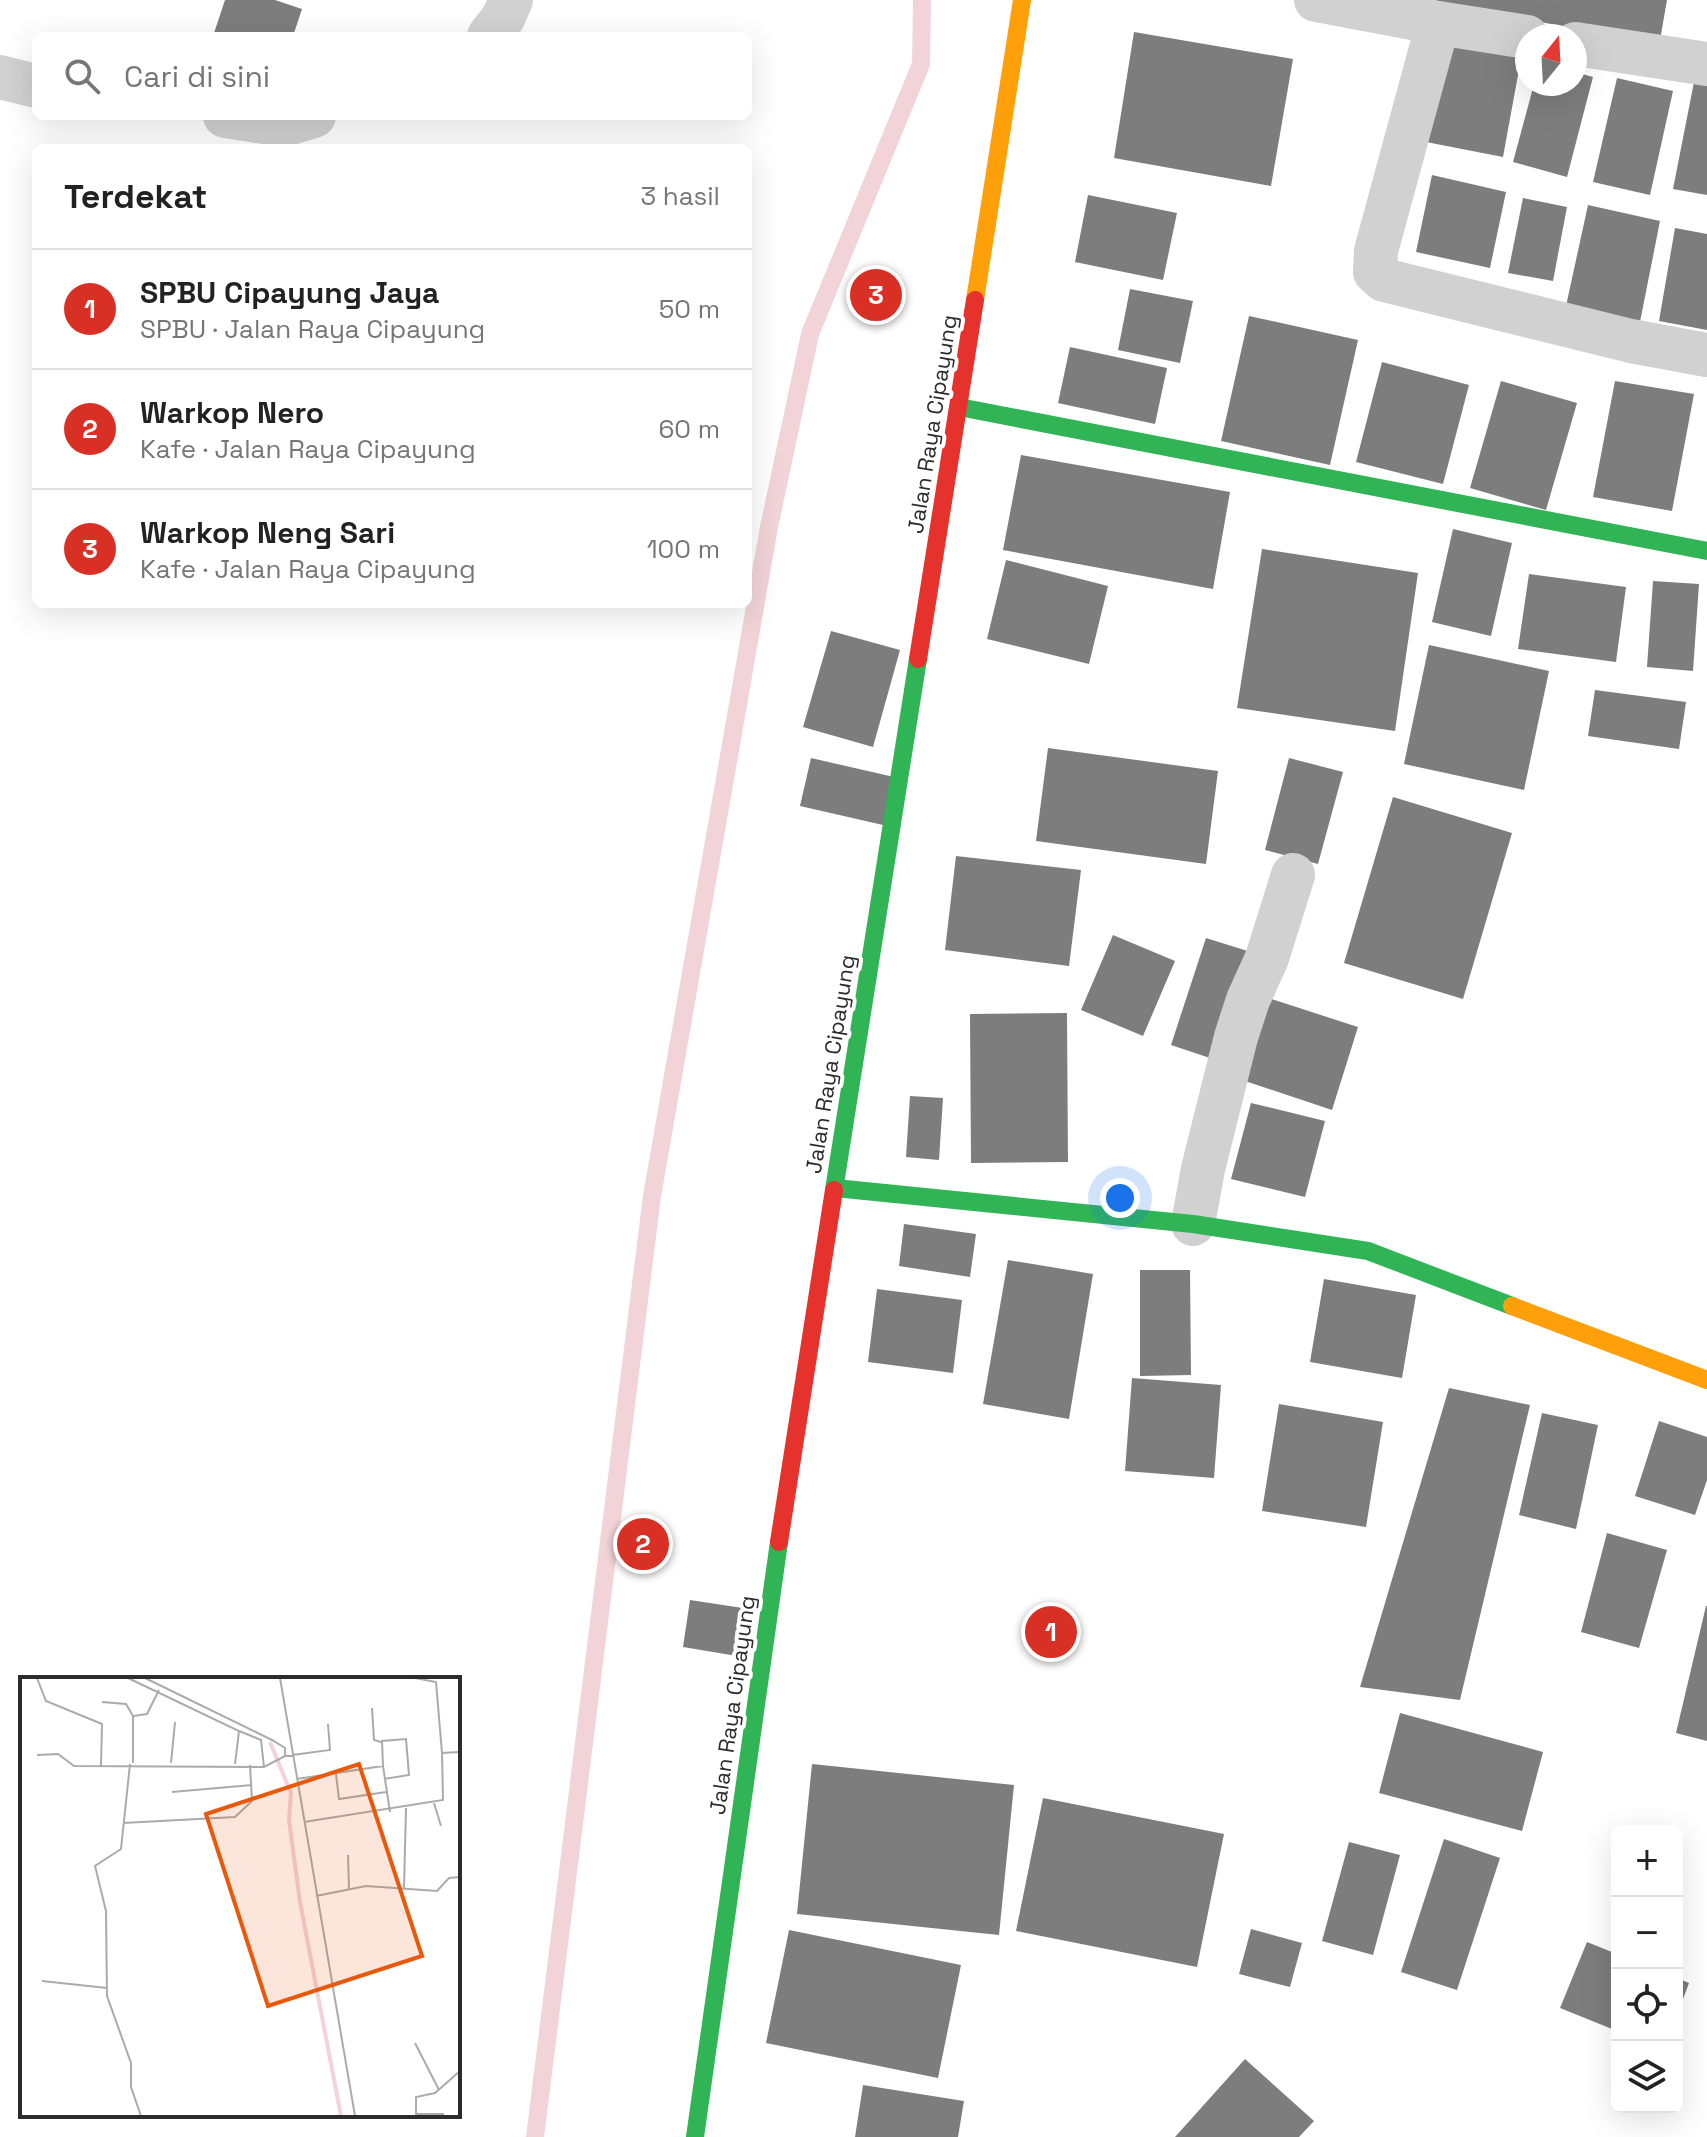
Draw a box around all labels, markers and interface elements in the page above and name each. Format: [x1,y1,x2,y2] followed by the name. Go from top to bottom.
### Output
[1515,24,1587,96] north arrow
[32,32,752,120] search box
[60,54,104,98] icon: search
[124,57,270,96] text: Cari di sini
[64,175,207,218] text: Terdekat
[640,179,720,213] text: 3 hasil
[850,265,902,325] pin: 3
[140,273,439,312] text: SPBU Cipayung Jaya
[84,292,96,326] text: 1
[659,292,720,326] text: 50 m
[140,312,485,346] text: SPBU · Jalan Raya Cipayung
[901,313,963,535] street label: Jalan Raya Cipayung
[140,393,324,432] text: Warkop Nero
[82,412,98,446] text: 2
[658,412,720,446] text: 60 m
[140,432,476,466] text: Kafe · Jalan Raya Cipayung
[140,513,395,552] text: Warkop Neng Sari
[82,532,98,566] text: 3
[647,532,720,566] text: 100 m
[140,552,476,586] text: Kafe · Jalan Raya Cipayung
[799,953,861,1175] street label: Jalan Raya Cipayung
[1100,1178,1140,1218] your location
[617,1514,669,1574] pin: 2
[703,1594,761,1816] street label: Jalan Raya Cipayung
[1025,1602,1077,1662] pin: 1
[20,1677,460,2117] inset map
[1611,1825,1683,2113] map controls
[1611,1825,1683,1897] button: +
[1611,1897,1683,1969] button: −
[1611,1969,1683,2041] button: locate
[1611,2041,1683,2113] button: layers

